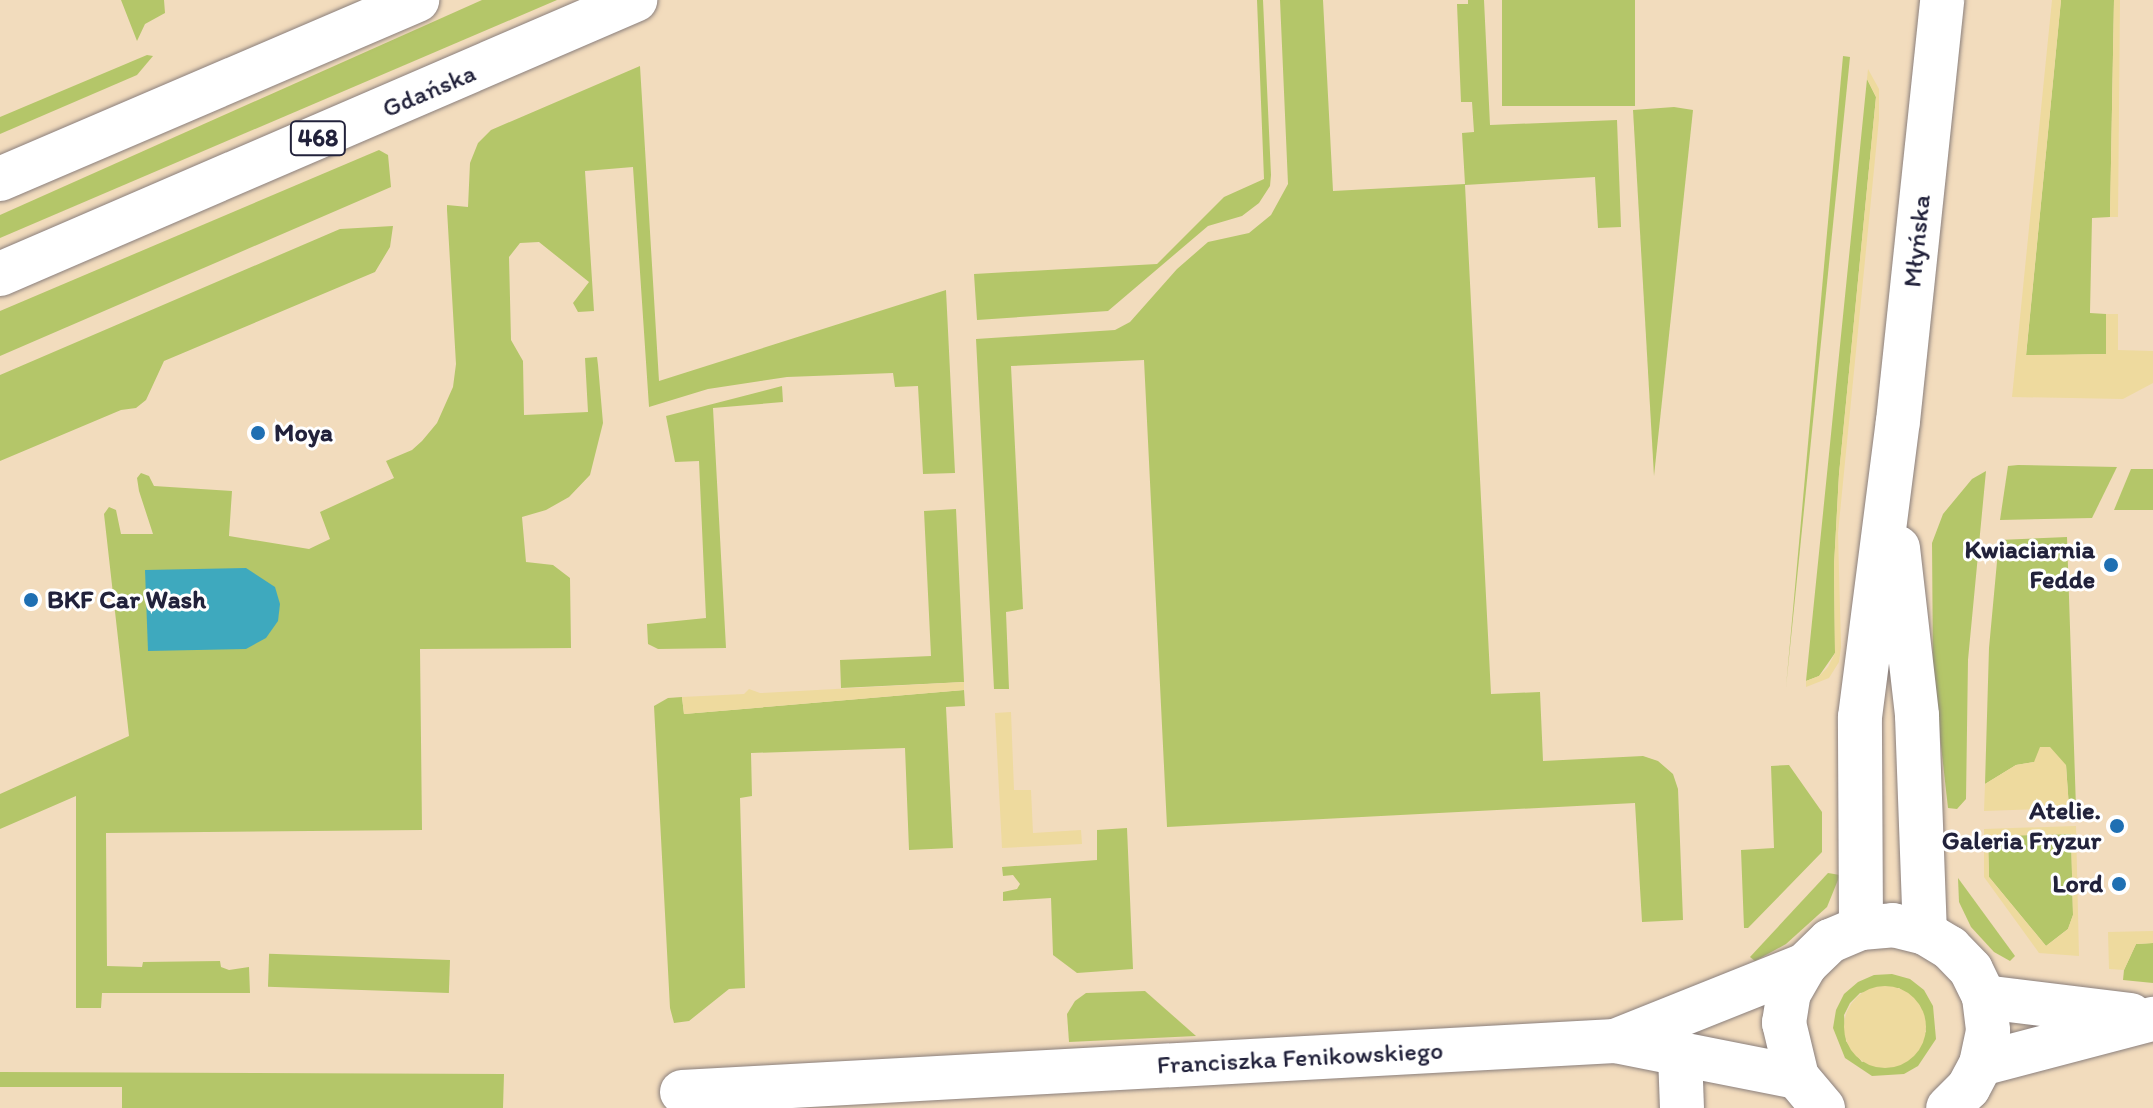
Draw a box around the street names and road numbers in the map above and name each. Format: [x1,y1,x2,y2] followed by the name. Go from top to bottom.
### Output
[378,57,480,125] street label: Gdańska
[288,118,348,158] road number: 468
[1897,193,1937,289] street label: Młyńska
[1156,1035,1444,1081] street label: Franciszka Fenikowskiego

